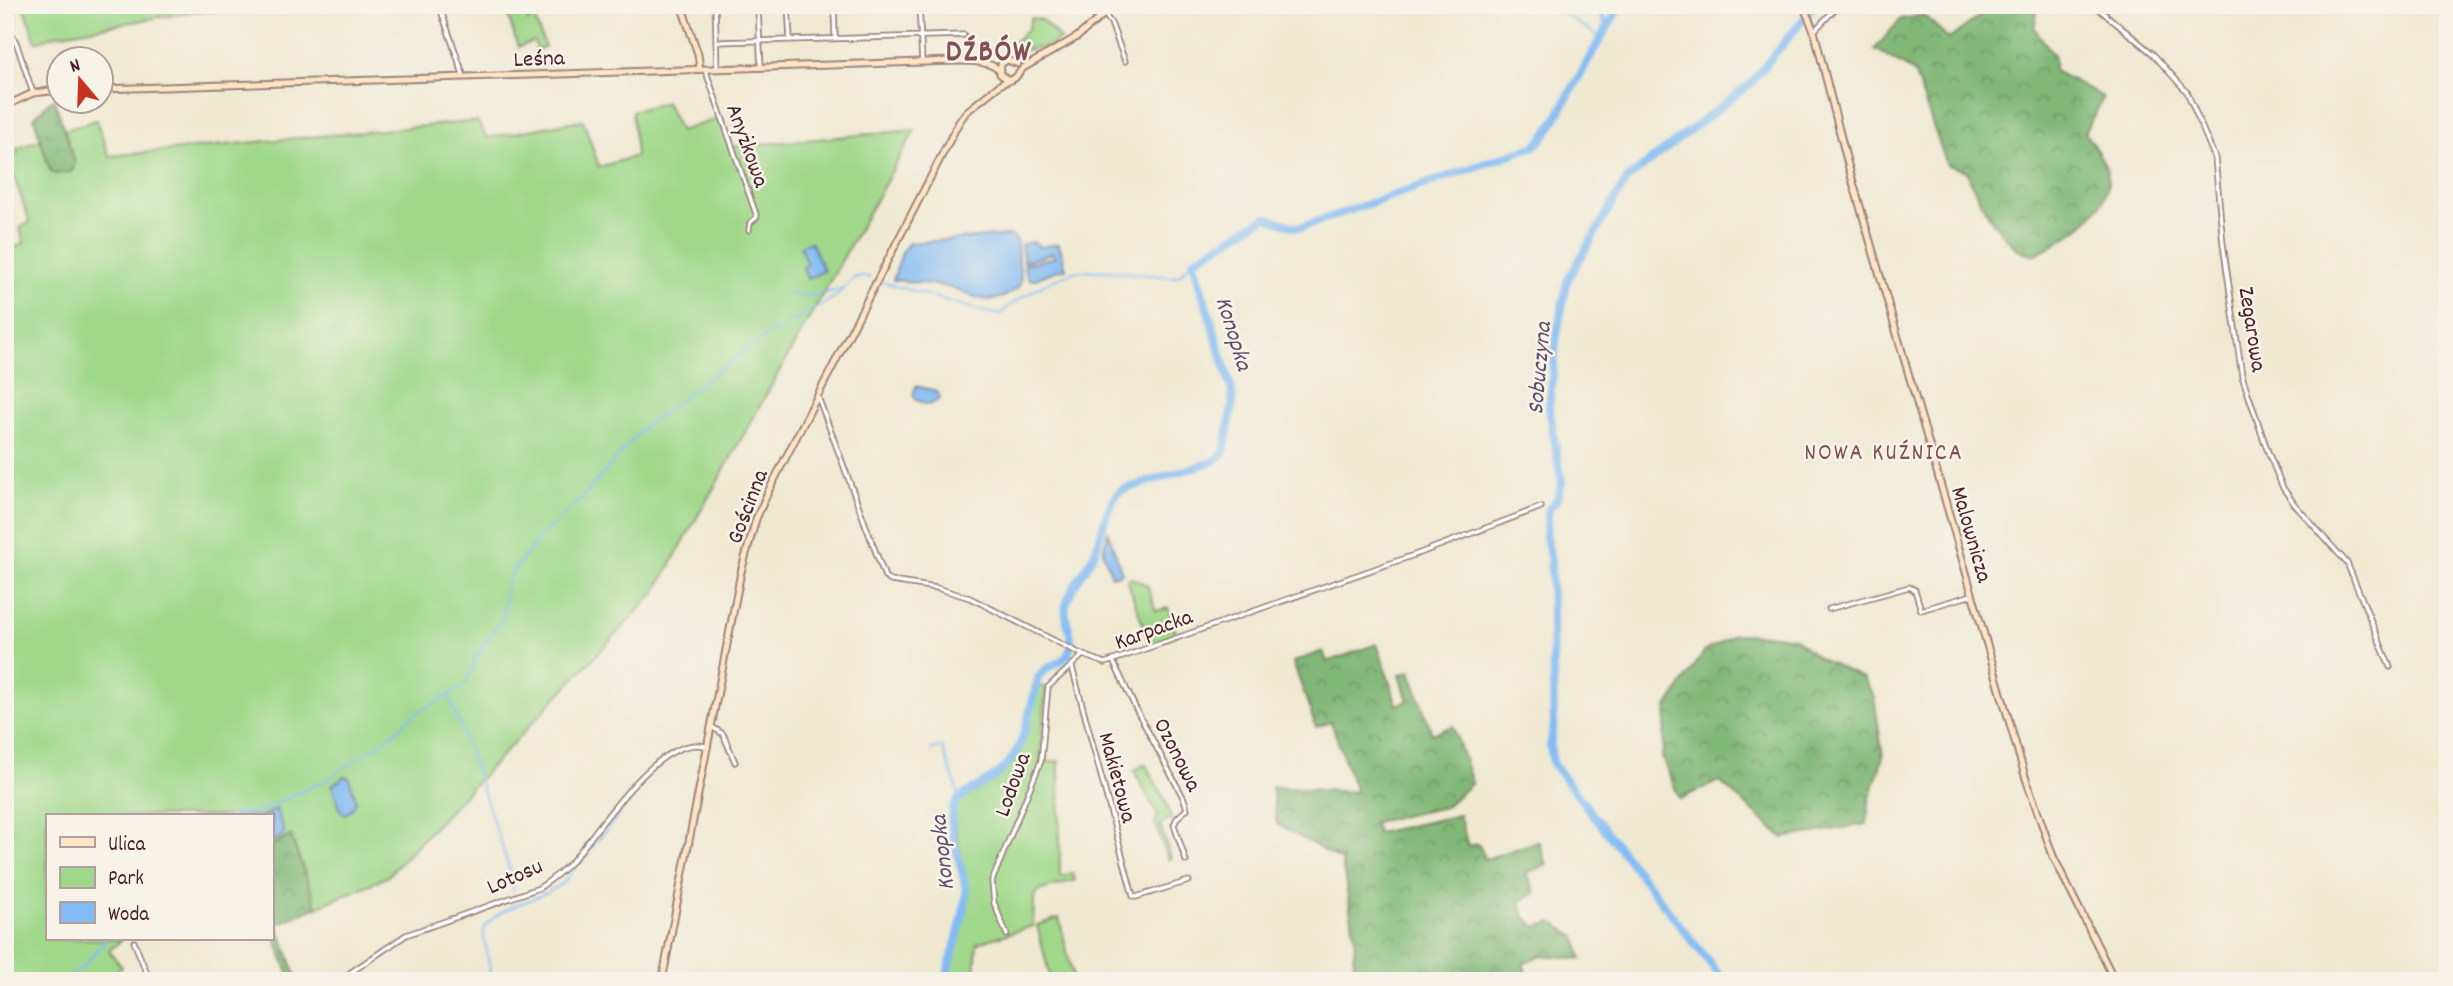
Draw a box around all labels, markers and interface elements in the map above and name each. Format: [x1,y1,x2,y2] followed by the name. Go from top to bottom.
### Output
[946,33,1032,76] district label: DŹBÓW
[513,43,566,78] street label: Leśna
[46,46,116,116] north arrow
[67,53,84,82] text: N
[715,100,776,194] street label: Anyżkowa
[2228,285,2274,376] street label: Zegarowa
[1205,293,1260,377] water label: Konopka
[1520,319,1562,416] water label: Sobuczyna
[1804,437,1964,471] district label: NOWA KUŹNICA
[720,464,779,549] street label: Gościnna
[1940,483,1999,588] street label: Malownicza
[1111,602,1199,661] street label: Karpacka
[1143,713,1209,799] street label: Ozonowa
[1088,729,1144,828] street label: Makietowa
[987,747,1042,822] street label: Lodowa
[923,812,965,892] water label: Konopka
[46,814,273,940] legend
[108,831,146,861] text: Ulica
[482,851,549,905] street label: Lotosu
[108,865,144,895] text: Park
[108,901,150,931] text: Woda

